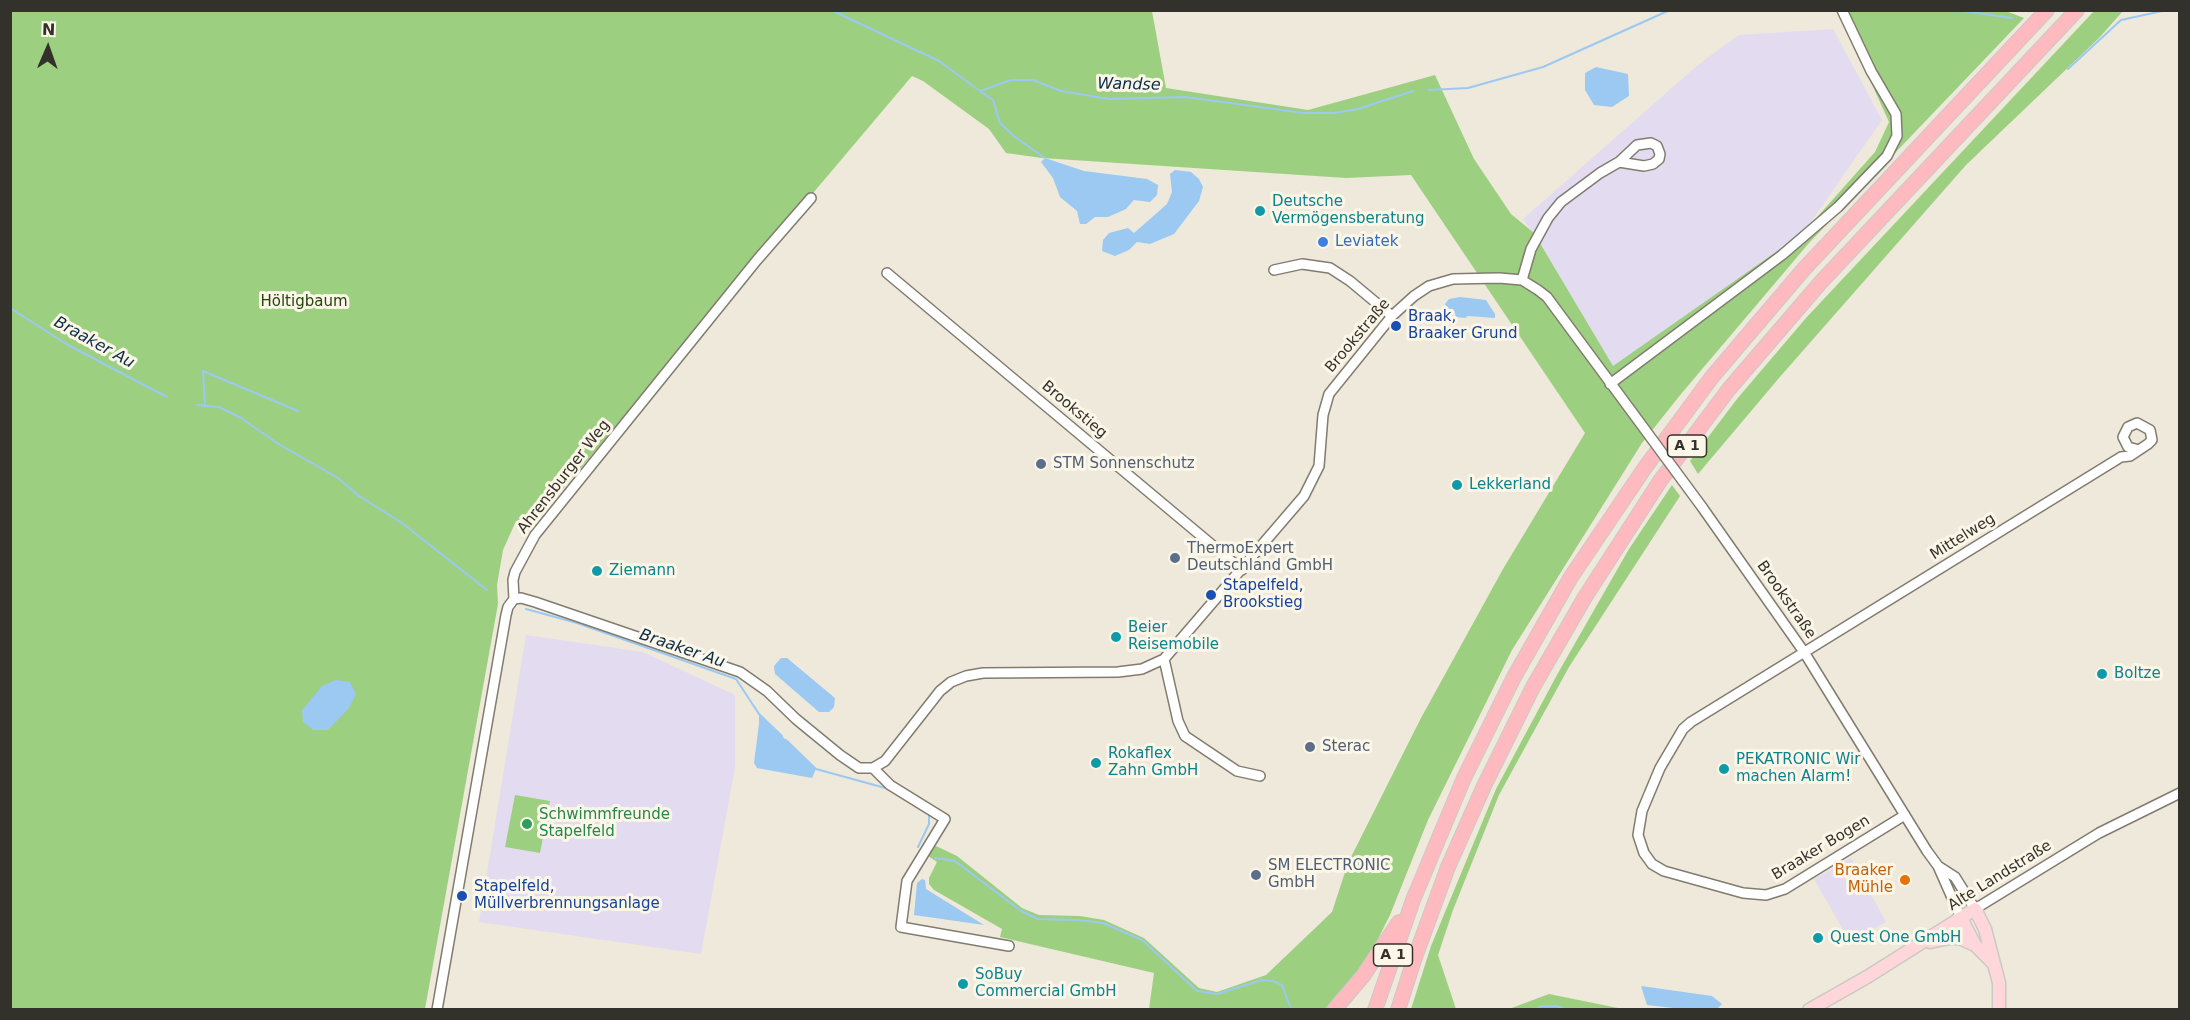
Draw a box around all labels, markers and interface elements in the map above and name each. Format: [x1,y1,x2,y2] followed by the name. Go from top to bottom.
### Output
[18,18,78,78] north arrow
[42,20,56,39] text: N
[1097,75,1161,95] water label: Wandse
[1272,193,1425,228] place label: Deutsche Vermögensberatung
[1253,204,1267,218] marker: Deutsche Vermögensberatung
[1335,233,1398,251] place label: Leviatek
[1316,235,1330,249] marker: Leviatek
[260,293,348,311] park label: Höltigbaum
[1322,295,1394,377] street label: Brookstraße
[1408,308,1517,343] place label: Braak, Braaker Grund
[50,313,138,373] water label: Braaker Au
[1389,319,1403,333] marker: Braak, Braaker Grund
[1038,377,1110,443] street label: Brookstieg
[514,417,614,537] street label: Ahrensburger Weg
[1668,435,1706,457] road number: A 1
[1053,455,1195,473] place label: STM Sonnenschutz
[1034,457,1048,471] marker: STM Sonnenschutz
[1469,476,1551,494] place label: Lekkerland
[1450,478,1464,492] marker: Lekkerland
[1927,510,1999,564] street label: Mittelweg
[1187,540,1333,575] place label: ThermoExpert Deutschland GmbH
[1168,551,1182,565] marker: ThermoExpert Deutschland GmbH
[1753,558,1819,642] street label: Brookstraße
[609,562,675,580] place label: Ziemann
[590,564,604,578] marker: Ziemann
[1223,577,1303,612] place label: Stapelfeld, Brookstieg
[1204,588,1218,602] marker: Stapelfeld, Brookstieg
[1128,619,1219,654] place label: Beier Reisemobile
[637,625,727,673] water label: Braaker Au
[1109,630,1123,644] marker: Beier Reisemobile
[2114,665,2161,683] place label: Boltze
[2095,667,2109,681] marker: Boltze
[1322,738,1370,756] place label: Sterac
[1303,740,1317,754] marker: Sterac
[1108,745,1198,780] place label: Rokaflex Zahn GmbH
[1736,751,1860,786] place label: PEKATRONIC Wir machen Alarm!
[1089,756,1103,770] marker: Rokaflex Zahn GmbH
[1717,762,1731,776] marker: PEKATRONIC Wir machen Alarm!
[539,806,670,841] place label: Schwimmfreunde Stapelfeld
[1769,812,1873,884] street label: Braaker Bogen
[520,817,534,831] marker: Schwimmfreunde Stapelfeld
[1945,837,2055,915] street label: Alte Landstraße
[1268,857,1391,892] place label: SM ELECTRONIC GmbH
[1835,862,1893,897] place label: Braaker Mühle
[1249,868,1263,882] marker: SM ELECTRONIC GmbH
[1898,873,1912,887] marker: Braaker Mühle
[474,878,660,913] place label: Stapelfeld, Müllverbrennungsanlage
[455,889,469,903] marker: Stapelfeld, Müllverbrennungsanlage
[1830,929,1961,947] place label: Quest One GmbH
[1811,931,1825,945] marker: Quest One GmbH
[1374,944,1412,966] road number: A 1
[975,966,1117,1001] place label: SoBuy Commercial GmbH
[956,977,970,991] marker: SoBuy Commercial GmbH

